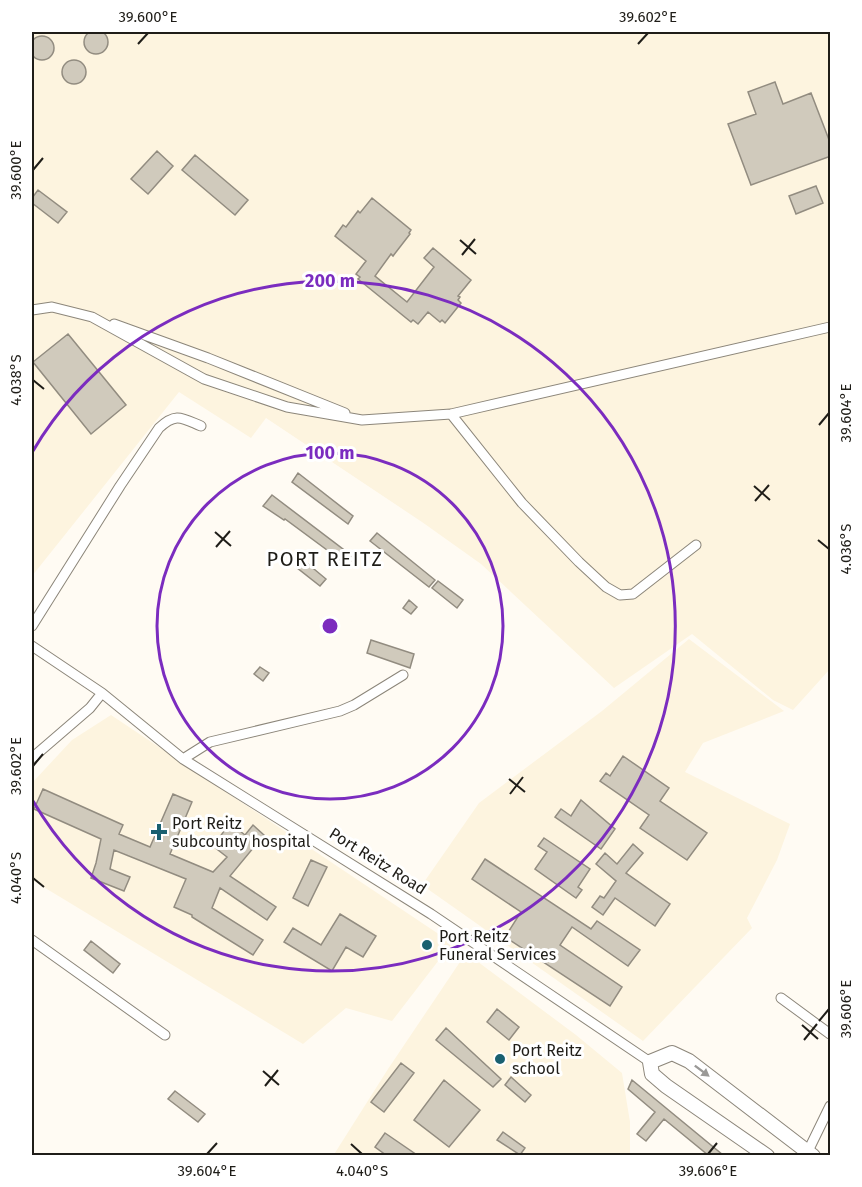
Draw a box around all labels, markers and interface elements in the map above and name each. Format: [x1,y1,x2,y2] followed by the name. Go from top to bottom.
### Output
[118,8,178,26] text: 39.600°E
[619,8,677,26] text: 39.602°E
[7,140,25,200] text: 39.600°E
[305,270,355,292] text: 200 m
[7,354,25,406] text: 4.038°S
[837,384,855,442] text: 39.604°E
[306,442,354,464] text: 100 m
[837,524,855,574] text: 4.036°S
[267,547,383,571] district label: PORT REITZ
[320,616,340,636] centre of rings
[7,737,25,795] text: 39.602°E
[172,814,311,851] place label: Port Reitz subcounty hospital
[150,823,168,841] marker: Port Reitz subcounty hospital
[326,824,430,898] street label: Port Reitz Road
[7,852,25,904] text: 4.040°S
[439,927,556,964] place label: Port Reitz Funeral Services
[420,938,434,952] marker: Port Reitz Funeral Services
[837,980,855,1038] text: 39.606°E
[512,1041,582,1078] place label: Port Reitz school
[493,1052,507,1066] marker: Port Reitz school
[694,1064,709,1076] one-way arrow
[178,1162,236,1180] text: 39.604°E
[336,1162,388,1180] text: 4.040°S
[679,1162,737,1180] text: 39.606°E

